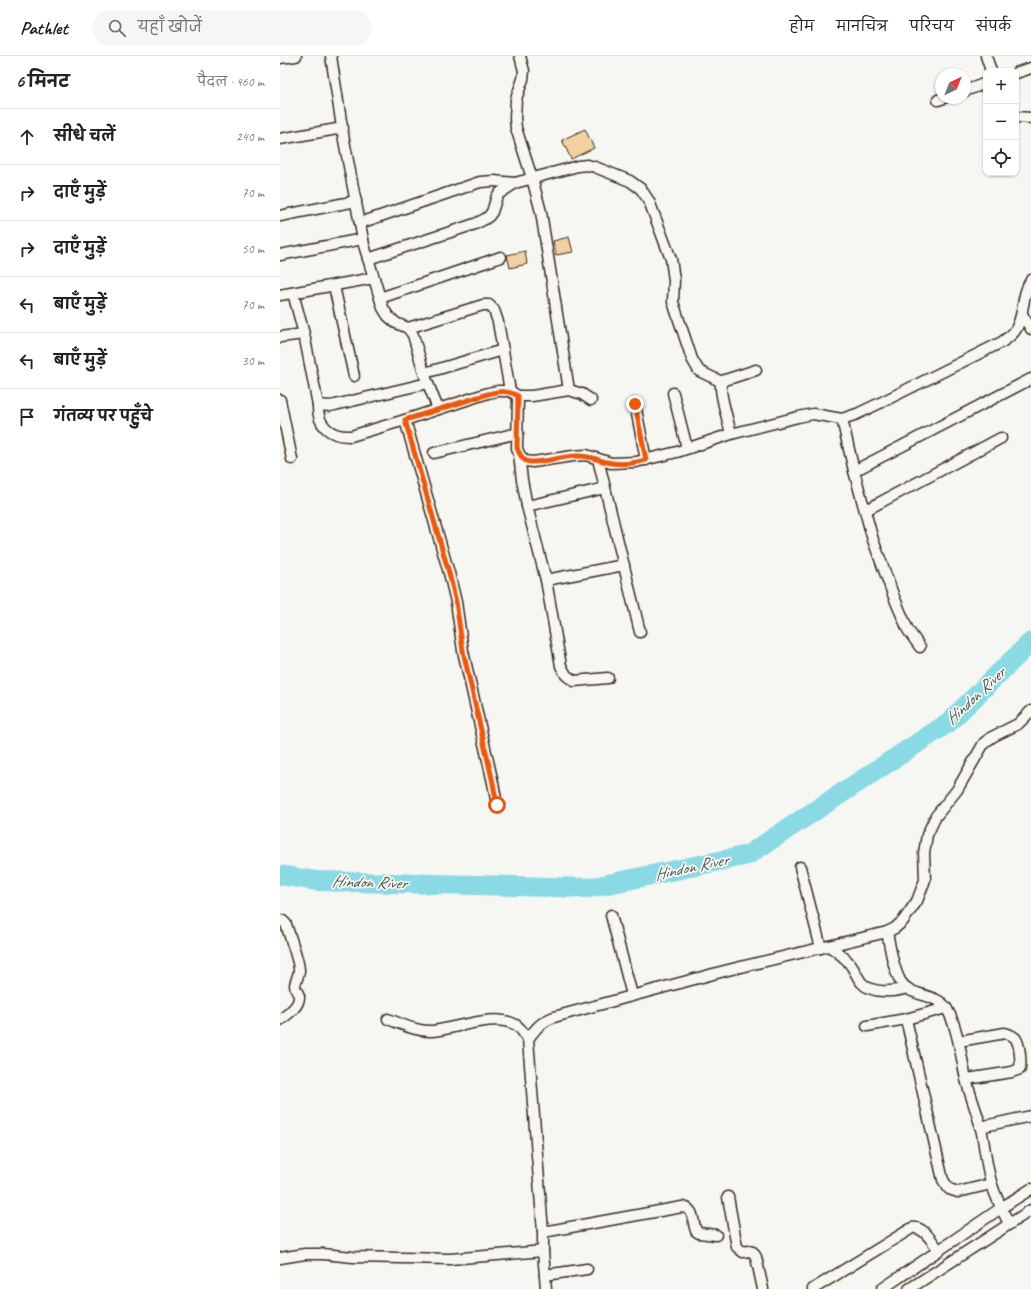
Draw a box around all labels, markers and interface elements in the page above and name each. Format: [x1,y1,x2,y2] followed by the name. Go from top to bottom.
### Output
[92,10,372,46] search box
[20,16,68,40] text: Pathlet
[106,17,128,39] icon: search
[138,18,202,37] text: यहाँ खोजें
[790,18,814,35] text: होम
[836,18,888,35] text: मानचित्र
[910,18,954,35] text: परिचय
[976,18,1011,35] text: संपर्क
[935,68,971,104] north arrow
[983,68,1019,176] map controls
[983,68,1019,104] button: +
[16,71,69,92] text: 6 मिनट
[197,74,264,90] text: पैदल · 460 m
[983,104,1019,140] button: −
[16,126,38,148] icon: ahead
[54,127,115,146] text: सीधे चलें
[236,129,264,145] text: 240 m
[983,140,1019,176] button: locate
[16,182,38,204] icon: right
[54,183,106,202] text: दाएँ मुड़ें
[242,185,264,201] text: 70 m
[16,238,38,260] icon: right
[54,239,106,258] text: दाएँ मुड़ें
[242,241,264,257] text: 50 m
[16,294,38,316] icon: left
[54,295,106,314] text: बाएँ मुड़ें
[242,297,264,313] text: 70 m
[16,350,38,372] icon: left
[54,351,106,370] text: बाएँ मुड़ें
[242,353,264,369] text: 30 m
[626,395,644,413] route end
[16,406,38,428] icon: arrive
[54,407,152,426] text: गंतव्य पर पहुँचे
[941,661,1012,729] water label: Hindon River
[488,796,506,814] route start
[652,848,732,885] water label: Hindon River
[331,870,410,894] water label: Hindon River

